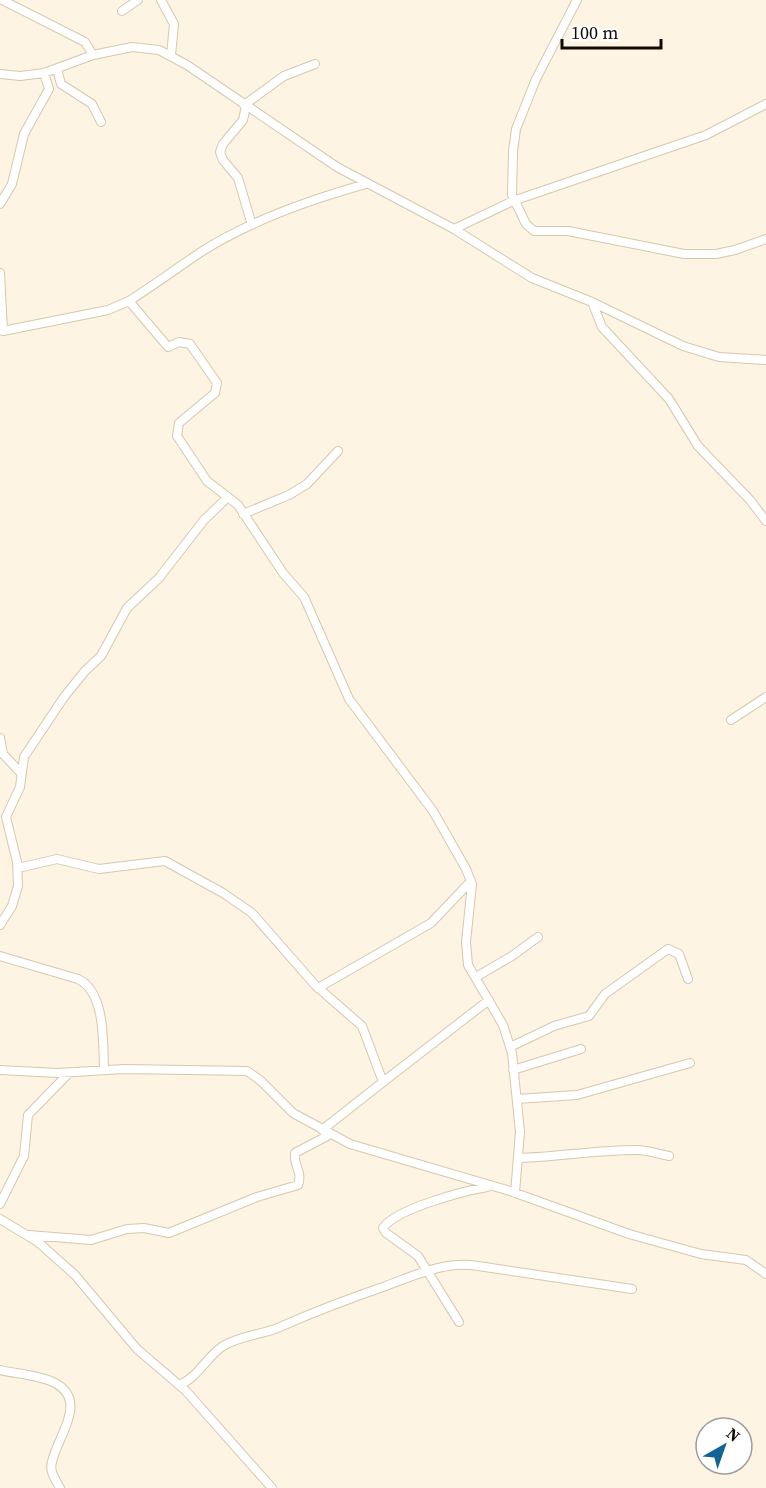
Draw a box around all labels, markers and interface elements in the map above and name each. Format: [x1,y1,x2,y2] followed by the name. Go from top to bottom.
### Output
[562,12,661,50] scale bar
[571,20,618,45] text: 100 m
[694,1416,754,1476] north arrow
[722,1422,745,1447] text: N

